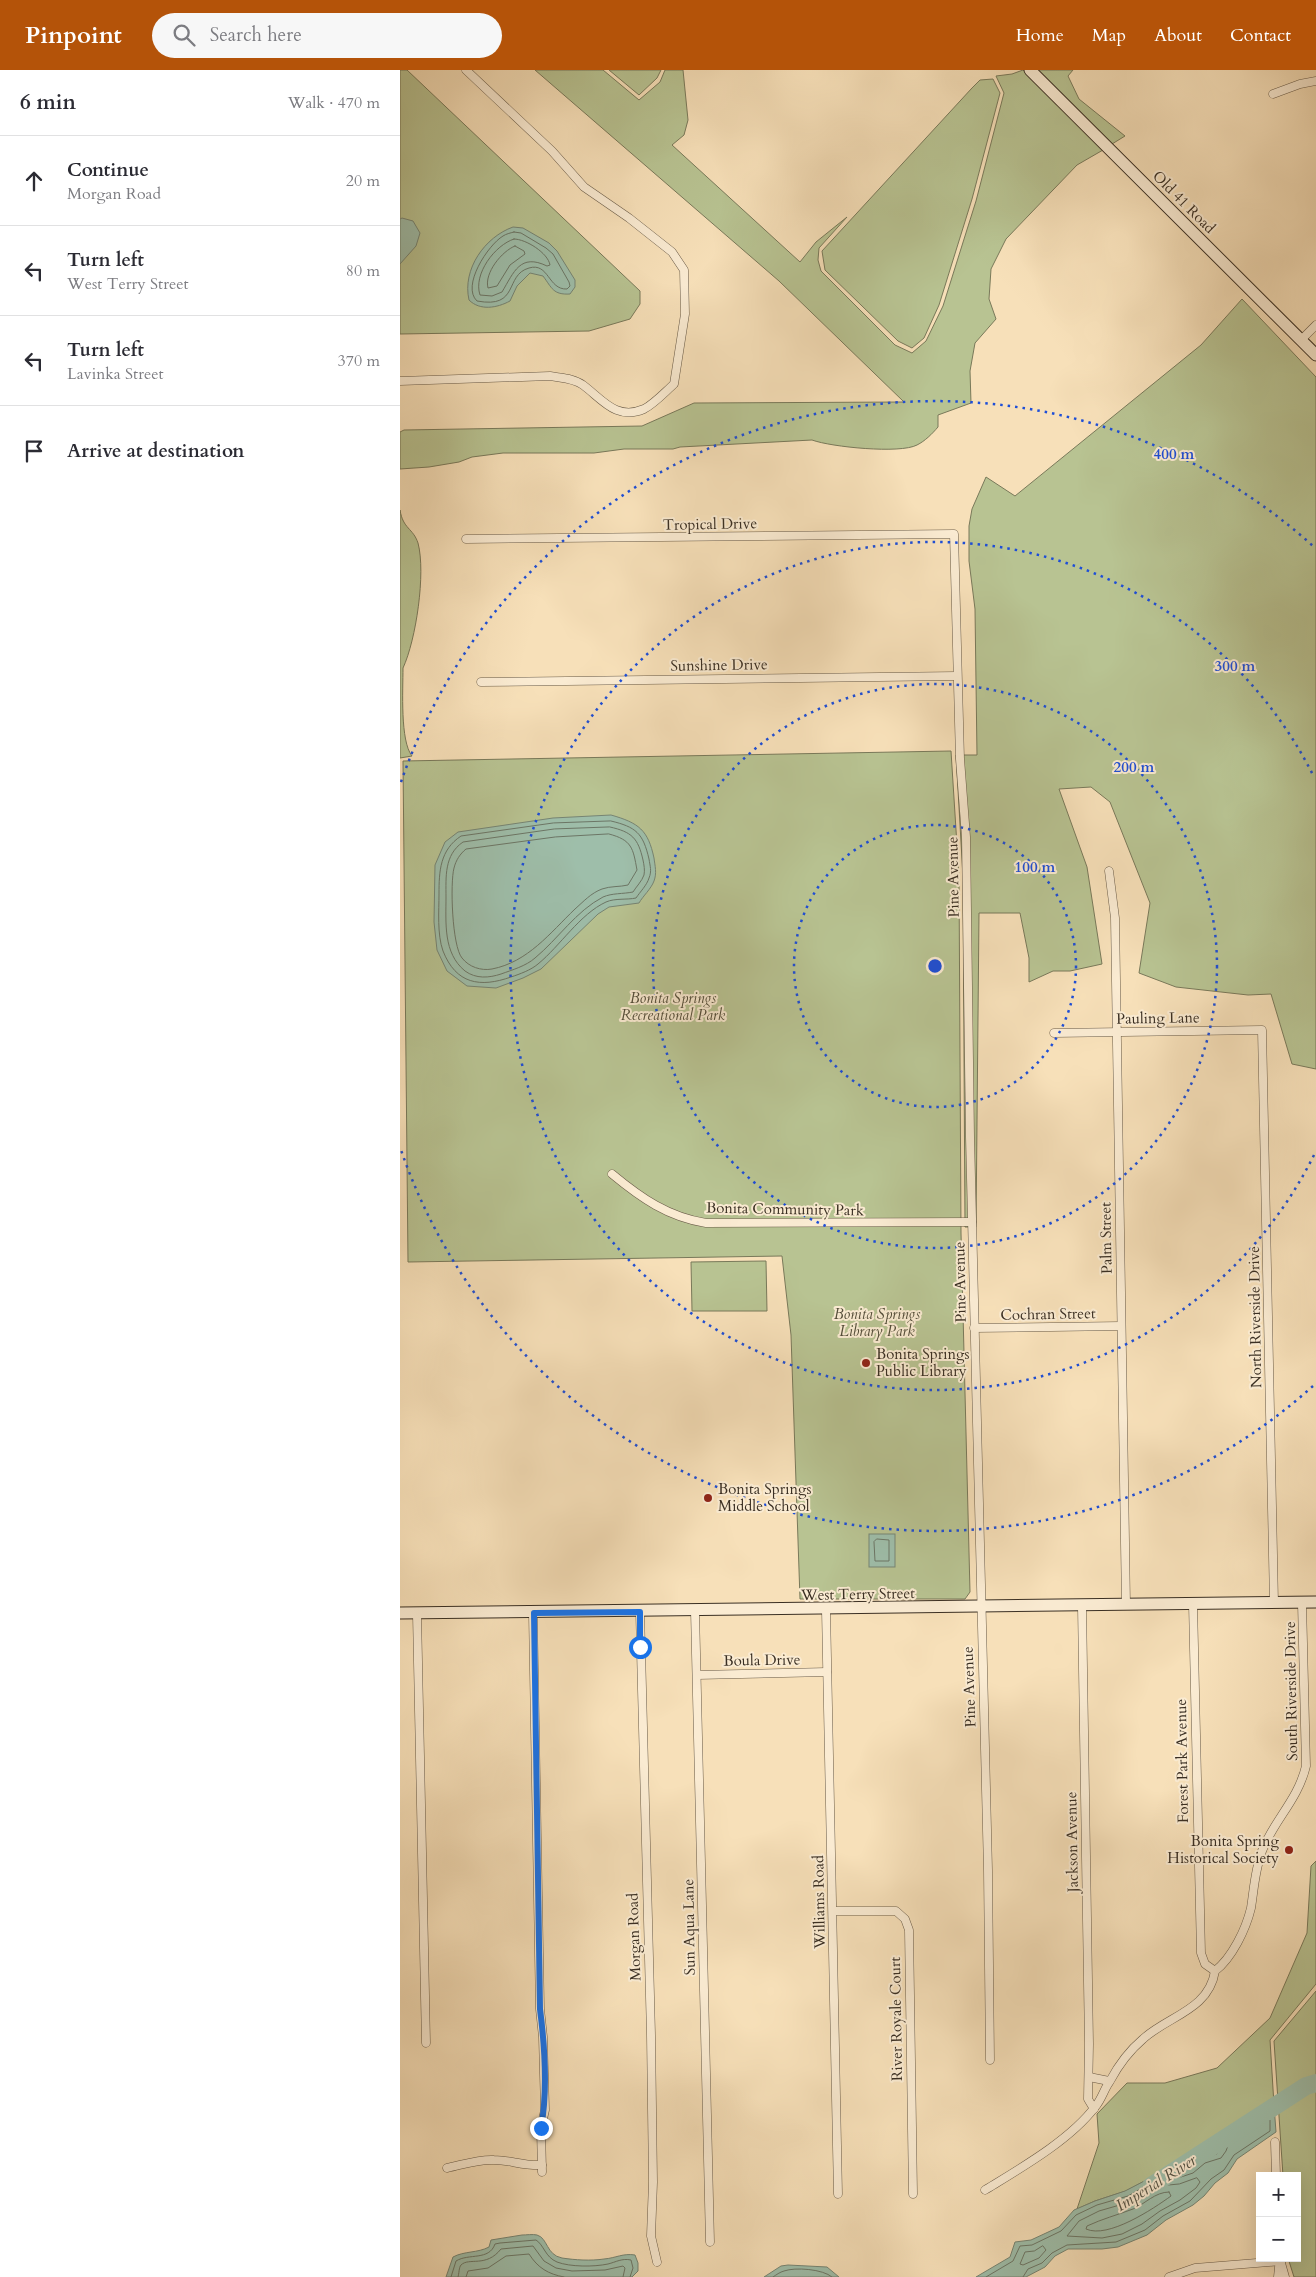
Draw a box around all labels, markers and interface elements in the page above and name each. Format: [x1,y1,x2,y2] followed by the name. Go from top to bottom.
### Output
[152,13,502,58] search box
[25,19,122,52] text: Pinpoint
[170,21,198,49] icon: search
[210,22,302,48] text: Search here
[1016,23,1064,48] text: Home
[1092,23,1126,48] text: Map
[1154,23,1202,48] text: About
[1230,23,1291,48] text: Contact
[20,88,76,117] text: 6 min
[288,92,380,114] text: Walk · 470 m
[67,157,149,183] text: Continue
[1148,166,1220,238] street label: Old 41 Road
[20,167,48,195] icon: ahead
[346,170,380,192] text: 20 m
[67,183,161,205] text: Morgan Road
[67,247,144,273] text: Turn left
[20,257,48,285] icon: left
[346,260,380,282] text: 80 m
[67,273,189,295] text: West Terry Street
[67,337,144,363] text: Turn left
[20,347,48,375] icon: left
[338,350,380,372] text: 370 m
[67,363,164,385] text: Lavinka Street
[20,437,48,465] icon: arrive
[67,438,244,464] text: Arrive at destination
[1154,444,1195,464] text: 400 m
[663,513,757,535] street label: Tropical Drive
[670,654,768,676] street label: Sunshine Drive
[1215,656,1256,676] text: 300 m
[1114,757,1155,777] text: 200 m
[942,836,964,918] street label: Pine Avenue
[1015,857,1056,877] text: 100 m
[926,957,944,975] centre of rings
[621,988,726,1025] park label: Bonita Springs Recreational Park
[1116,1007,1200,1029] street label: Pauling Lane
[706,1198,864,1220] street label: Bonita Community Park
[1095,1202,1117,1274] street label: Palm Street
[949,1241,971,1323] street label: Pine Avenue
[1244,1246,1266,1388] street label: North Riverside Drive
[1000,1303,1096,1325] street label: Cochran Street
[834,1304,920,1341] park label: Bonita Springs Library Park
[876,1344,969,1381] place label: Bonita Springs Public Library
[860,1357,872,1369] marker: Bonita Springs Public Library
[718,1479,811,1516] place label: Bonita Springs Middle School
[702,1492,714,1504] marker: Bonita Springs Middle School
[800,1583,915,1605] street label: West Terry Street
[1280,1621,1302,1761] street label: South Riverside Drive
[629,1636,652,1659] route start
[958,1646,980,1728] street label: Pine Avenue
[723,1649,801,1671] street label: Boula Drive
[1171,1699,1193,1823] street label: Forest Park Avenue
[1061,1791,1083,1895] street label: Jackson Avenue
[1167,1831,1280,1868] place label: Bonita Spring Historical Society
[1283,1844,1295,1856] marker: Bonita Spring Historical Society
[808,1855,830,1950] street label: Williams Road
[678,1878,700,1975] street label: Sun Aqua Lane
[622,1893,646,1981] street label: Morgan Road
[885,1957,907,2081] street label: River Royale Court
[530,2117,553,2140] route end
[1112,2149,1201,2216] water label: Imperial River
[1256,2172,1301,2262] map controls
[1256,2172,1301,2217] button: +
[1256,2217,1301,2262] button: −

